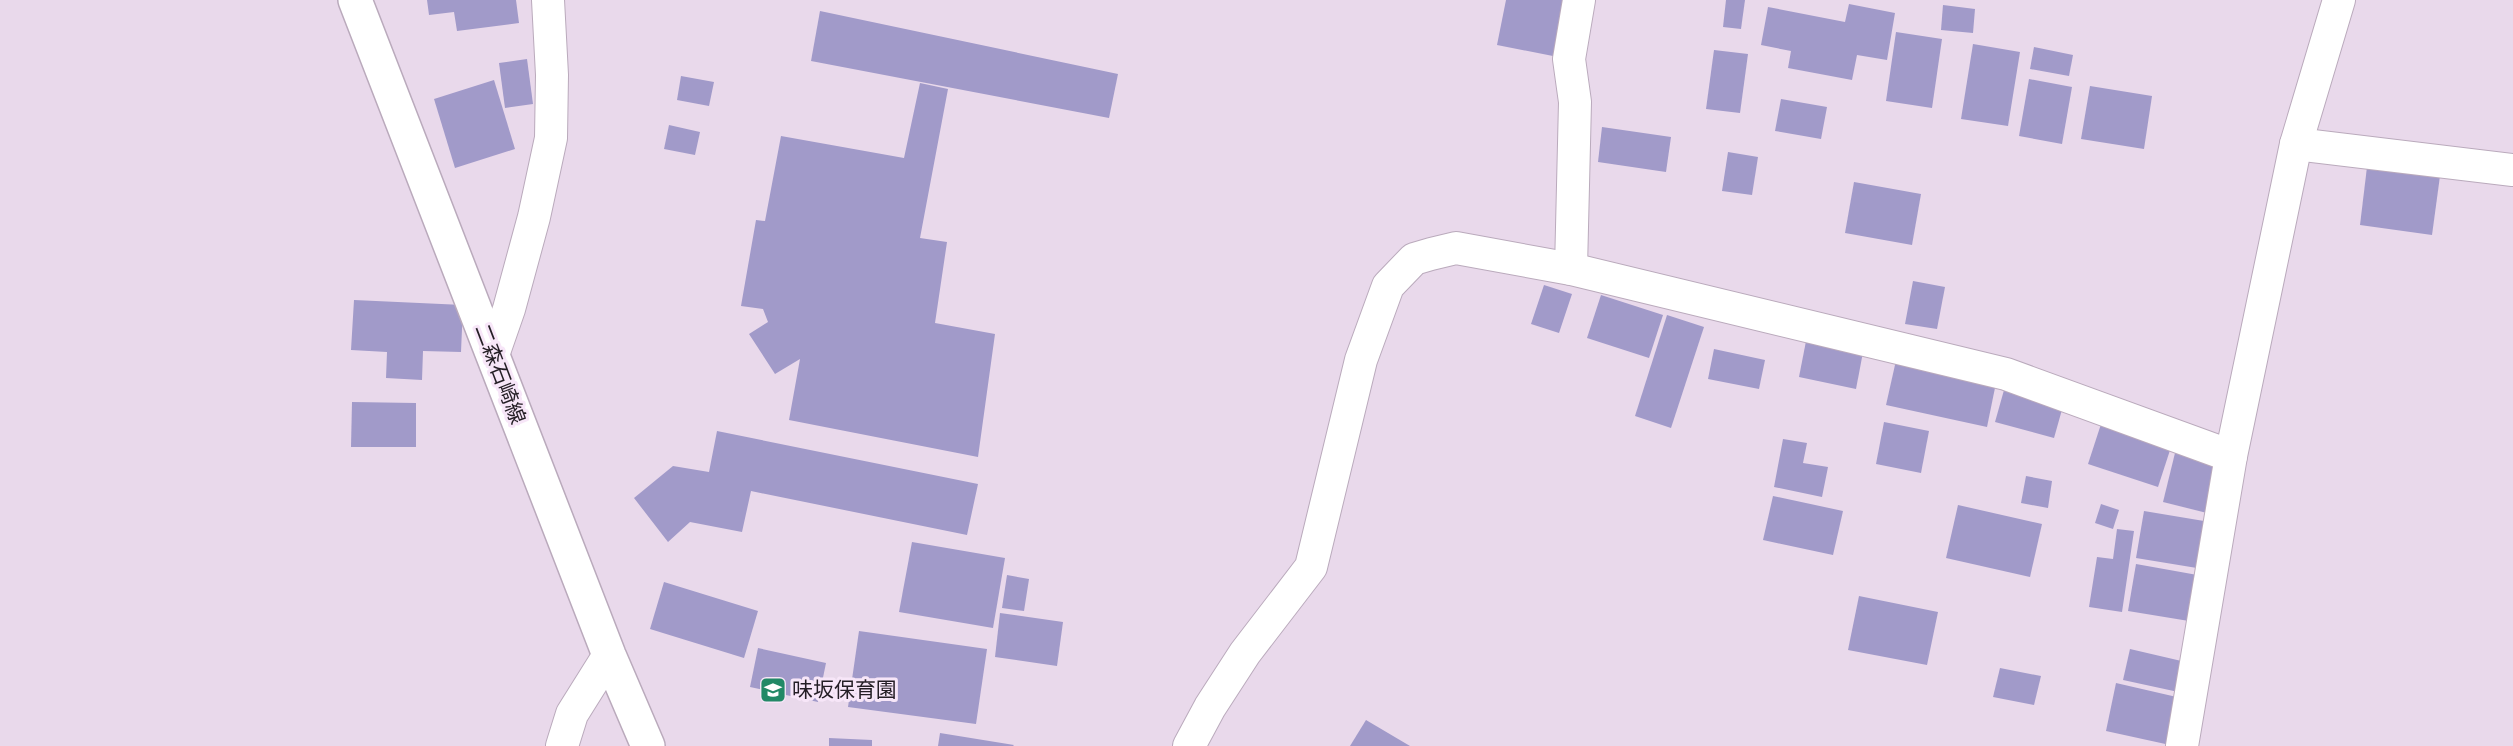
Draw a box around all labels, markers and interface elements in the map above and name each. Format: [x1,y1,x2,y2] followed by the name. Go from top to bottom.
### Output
[469,320,533,428] street label: 二森石崎線
[758,675,788,705] school or university icon: 味坂保育園
[792,675,897,703] place label: 味坂保育園

